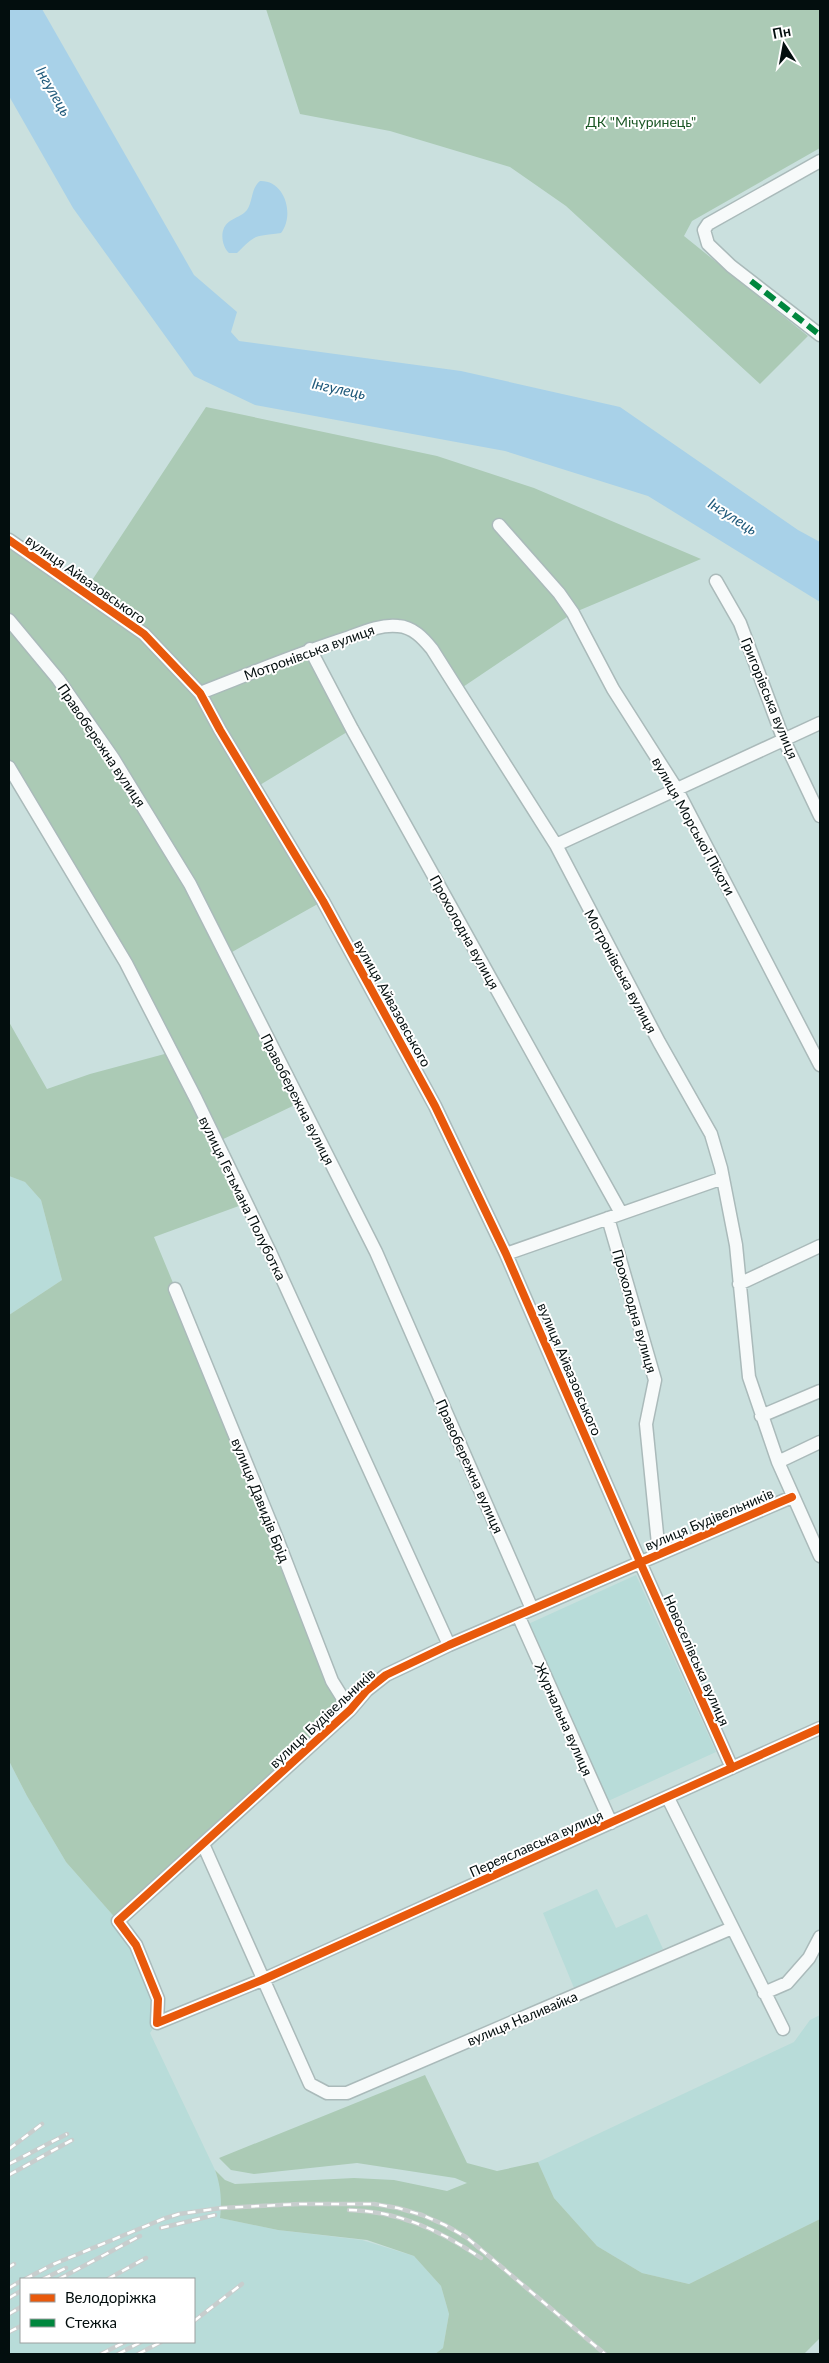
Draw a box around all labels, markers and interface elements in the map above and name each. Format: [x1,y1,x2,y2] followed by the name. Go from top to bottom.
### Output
[759,20,809,70] north arrow
[771,22,792,42] text: Пн
[33,63,76,119] water label: Інгулець
[586,113,696,130] park label: ДК "Мічуринець"
[310,374,368,403] water label: Інгулець
[705,494,761,539] water label: Інгулець
[23,531,149,627] street label: вулиця Айвазовського
[241,620,377,684] street label: Мотронівська вулиця
[738,635,802,761] street label: Григорівська вулиця
[54,680,150,810] street label: Правобережна вулиця
[649,754,739,898] street label: вулиця Морської Піхоти
[427,872,503,992] street label: Прохолодна вулиця
[581,906,661,1036] street label: Мотронівська вулиця
[351,936,435,1070] street label: вулиця Айвазовського
[258,1031,338,1167] street label: Правобережна вулиця
[196,1113,290,1283] street label: вулиця Гетьмана Полуботка
[609,1247,661,1375] street label: Прохолодна вулиця
[534,1300,606,1438] street label: вулиця Айвазовського
[433,1396,507,1536] street label: Правобережна вулиця
[228,1435,294,1565] street label: вулиця Давидів Брід
[642,1484,776,1554] street label: вулиця Будівельників
[660,1592,734,1728] street label: Новоселівська вулиця
[531,1660,597,1778] street label: Журнальна вулиця
[266,1665,378,1771] street label: вулиця Будівельників
[467,1806,605,1880] street label: Переяславська вулиця
[464,1987,580,2049] street label: вулиця Наливайка
[20,2278,195,2343] legend
[65,2288,156,2306] text: Велодоріжка
[65,2313,117,2331] text: Стежка

